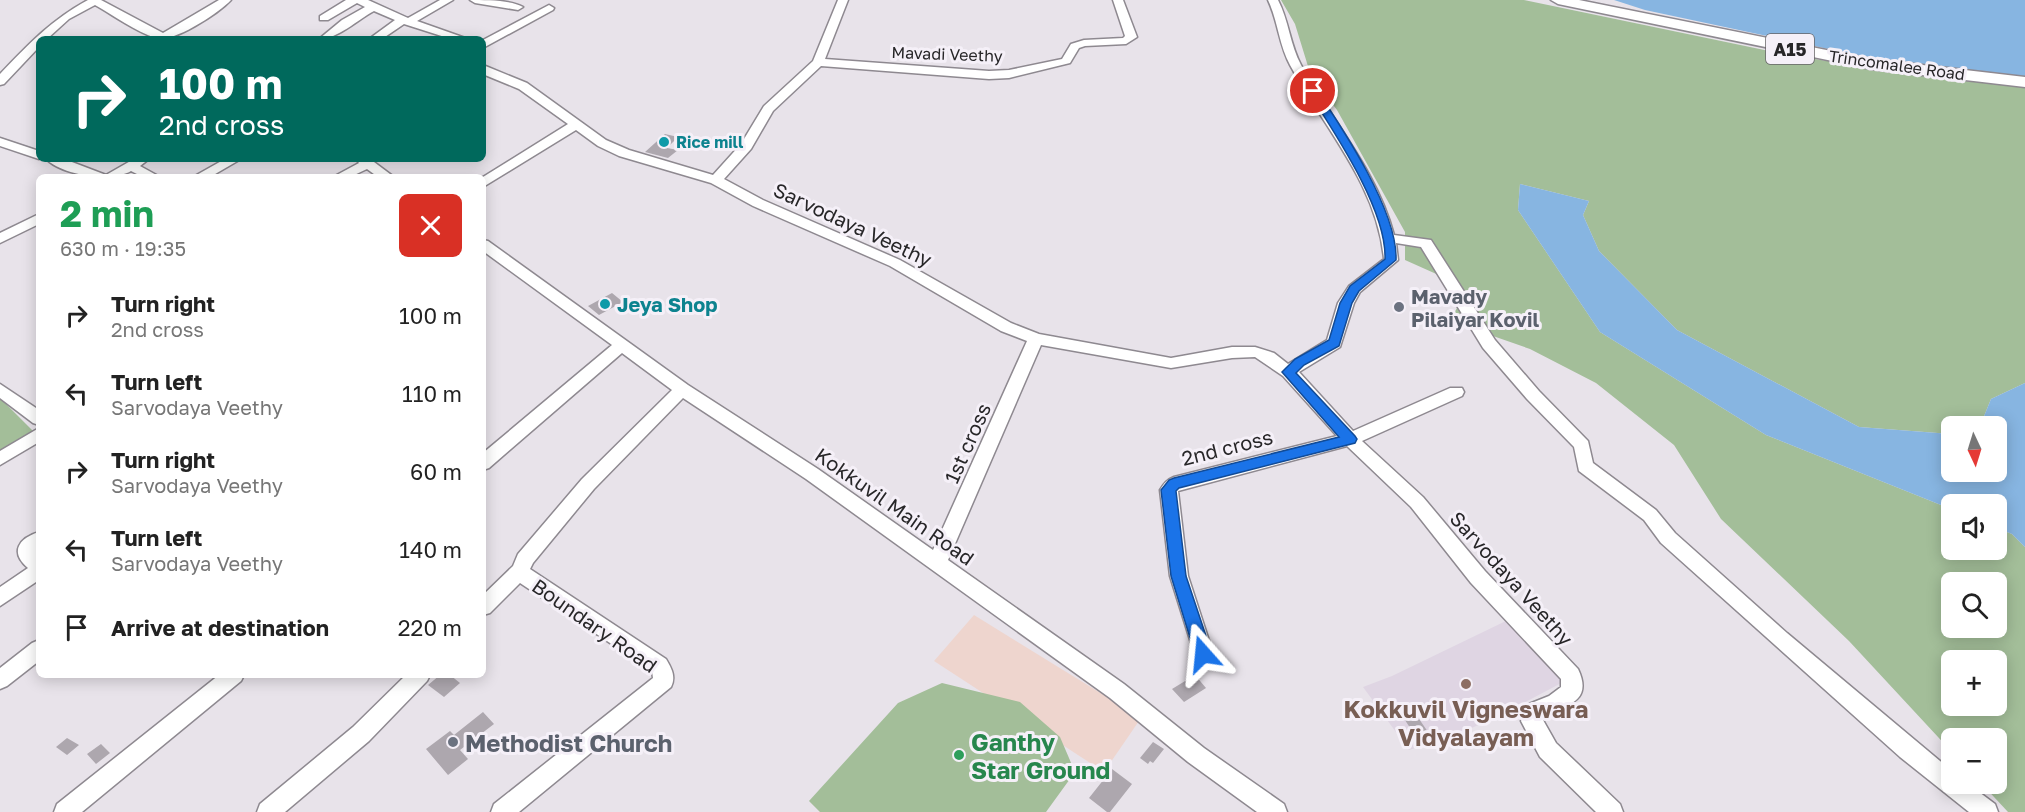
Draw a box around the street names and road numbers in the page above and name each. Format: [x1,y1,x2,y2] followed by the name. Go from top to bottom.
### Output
[1766,34,1814,64] road number: A15
[891,42,1003,66] street label: Mavadi Veethy
[1828,46,1966,84] street label: Trincomalee Road
[770,177,936,271] street label: Sarvodaya Veethy
[939,399,995,487] street label: 1st cross
[1179,424,1275,470] street label: 2nd cross
[811,442,979,570] street label: Kokkuvil Main Road
[1446,506,1578,650] street label: Sarvodaya Veethy
[528,573,662,677] street label: Boundary Road

